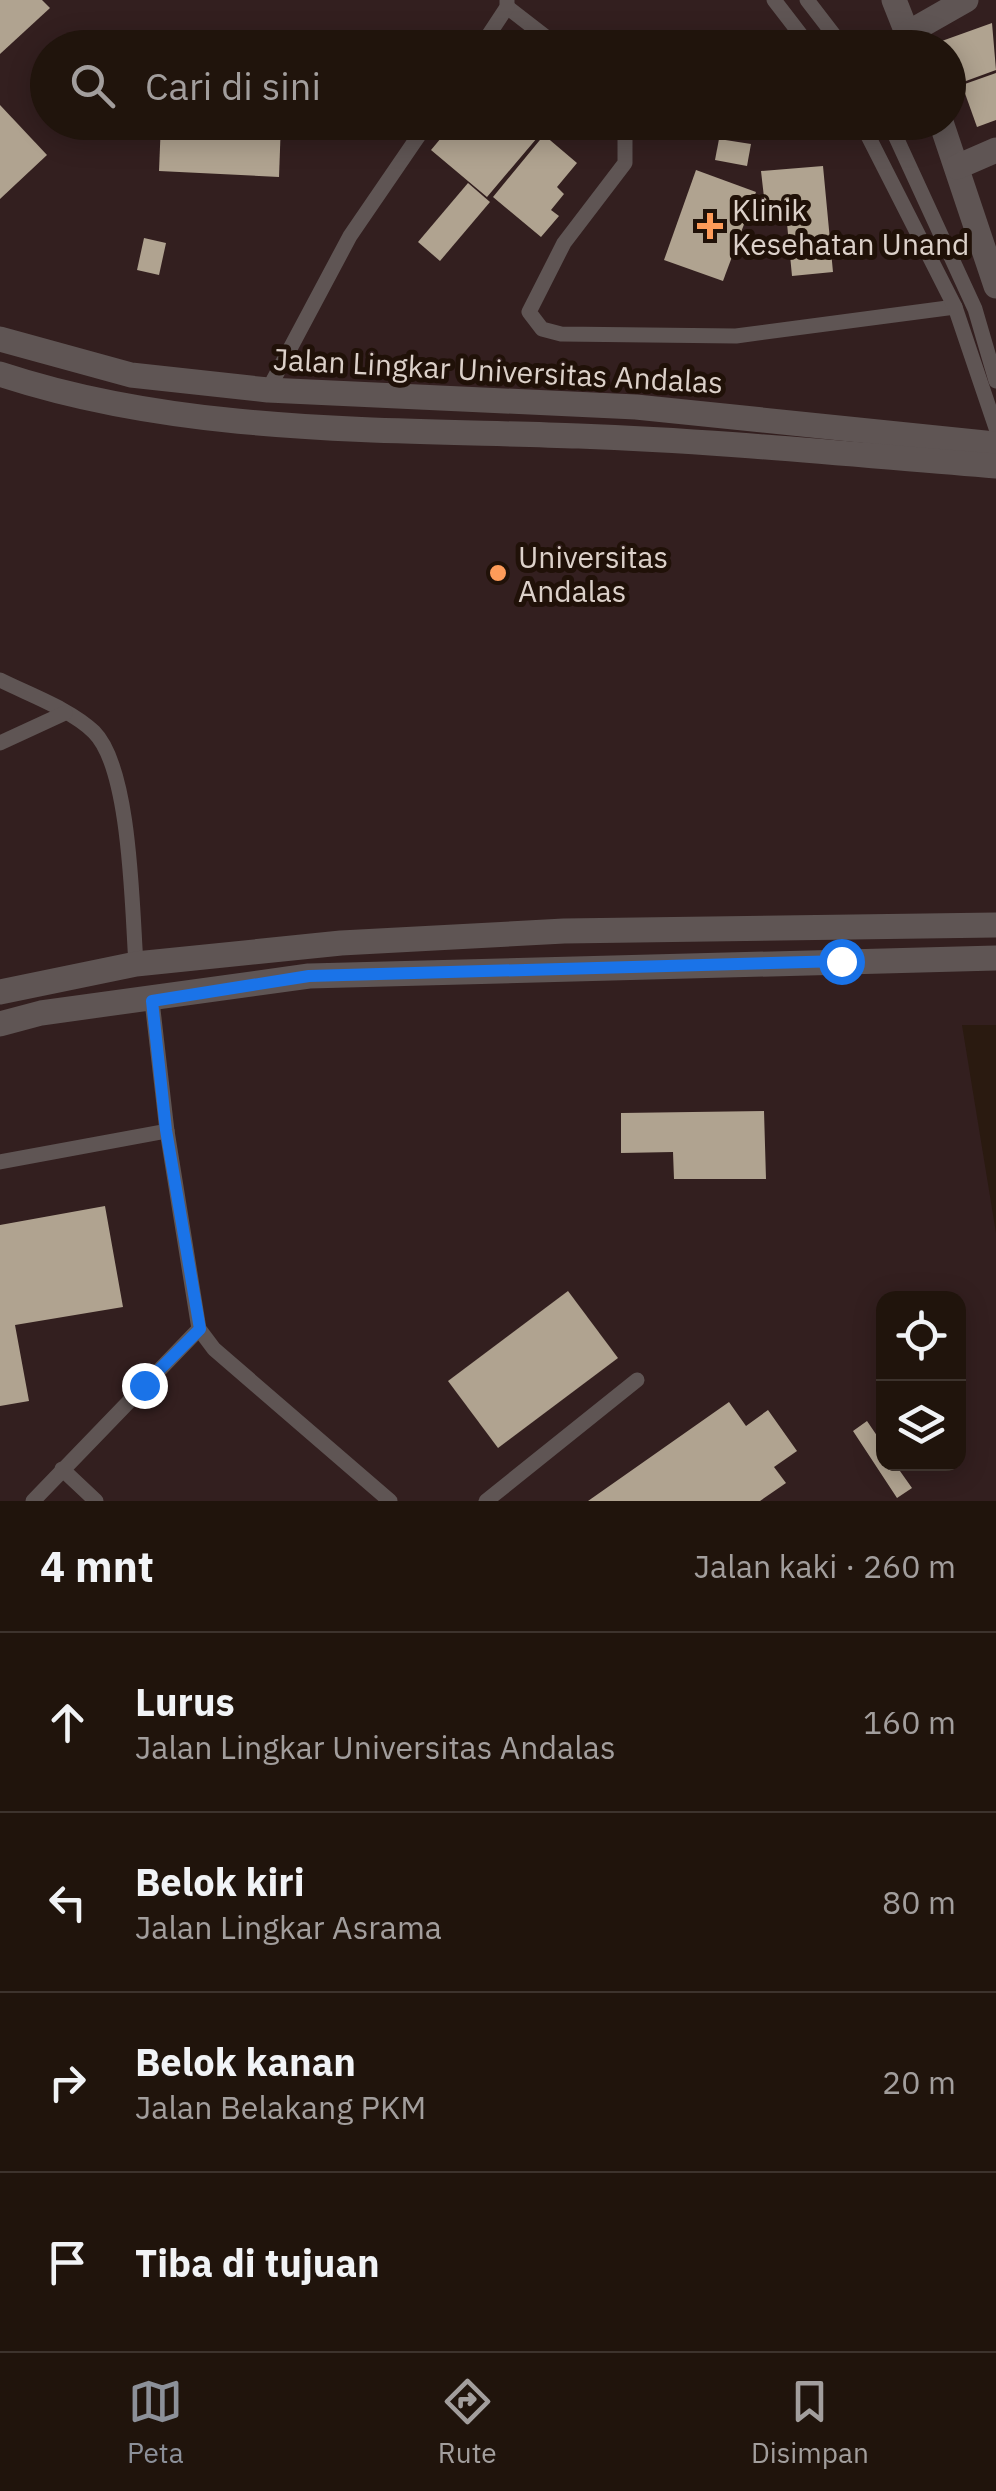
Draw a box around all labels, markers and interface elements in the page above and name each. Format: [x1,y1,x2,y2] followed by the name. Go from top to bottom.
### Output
[30,30,966,140] search box
[65,58,120,113] icon: search
[145,61,321,110] text: Cari di sini
[732,190,969,263] place label: Klinik Kesehatan Unand
[697,213,723,239] marker: Klinik Kesehatan Unand
[272,339,724,401] street label: Jalan Lingkar Universitas Andalas
[518,537,668,610] place label: Universitas Andalas
[487,562,509,584] marker: Universitas Andalas
[819,939,865,985] route start
[876,1291,966,1471] map controls
[876,1291,966,1381] button: locate
[122,1363,168,1409] route end
[876,1381,966,1471] button: layers
[40,1539,154,1594] text: 4 mnt
[694,1545,956,1587] text: Jalan kaki · 260 m
[135,1677,235,1726] text: Lurus
[40,1695,95,1750] icon: ahead
[863,1701,956,1743] text: 160 m
[135,1726,616,1768] text: Jalan Lingkar Universitas Andalas
[135,1857,305,1906] text: Belok kiri
[40,1875,95,1930] icon: left
[882,1881,956,1923] text: 80 m
[135,1906,442,1948] text: Jalan Lingkar Asrama
[135,2037,356,2086] text: Belok kanan
[40,2055,95,2110] icon: right
[882,2061,956,2103] text: 20 m
[135,2086,426,2128] text: Jalan Belakang PKM
[40,2235,95,2290] icon: arrive
[135,2238,380,2287] text: Tiba di tujuan
[127,2374,184,2471] tab: Peta
[438,2374,497,2471] tab: Rute
[751,2374,869,2471] tab: Disimpan

